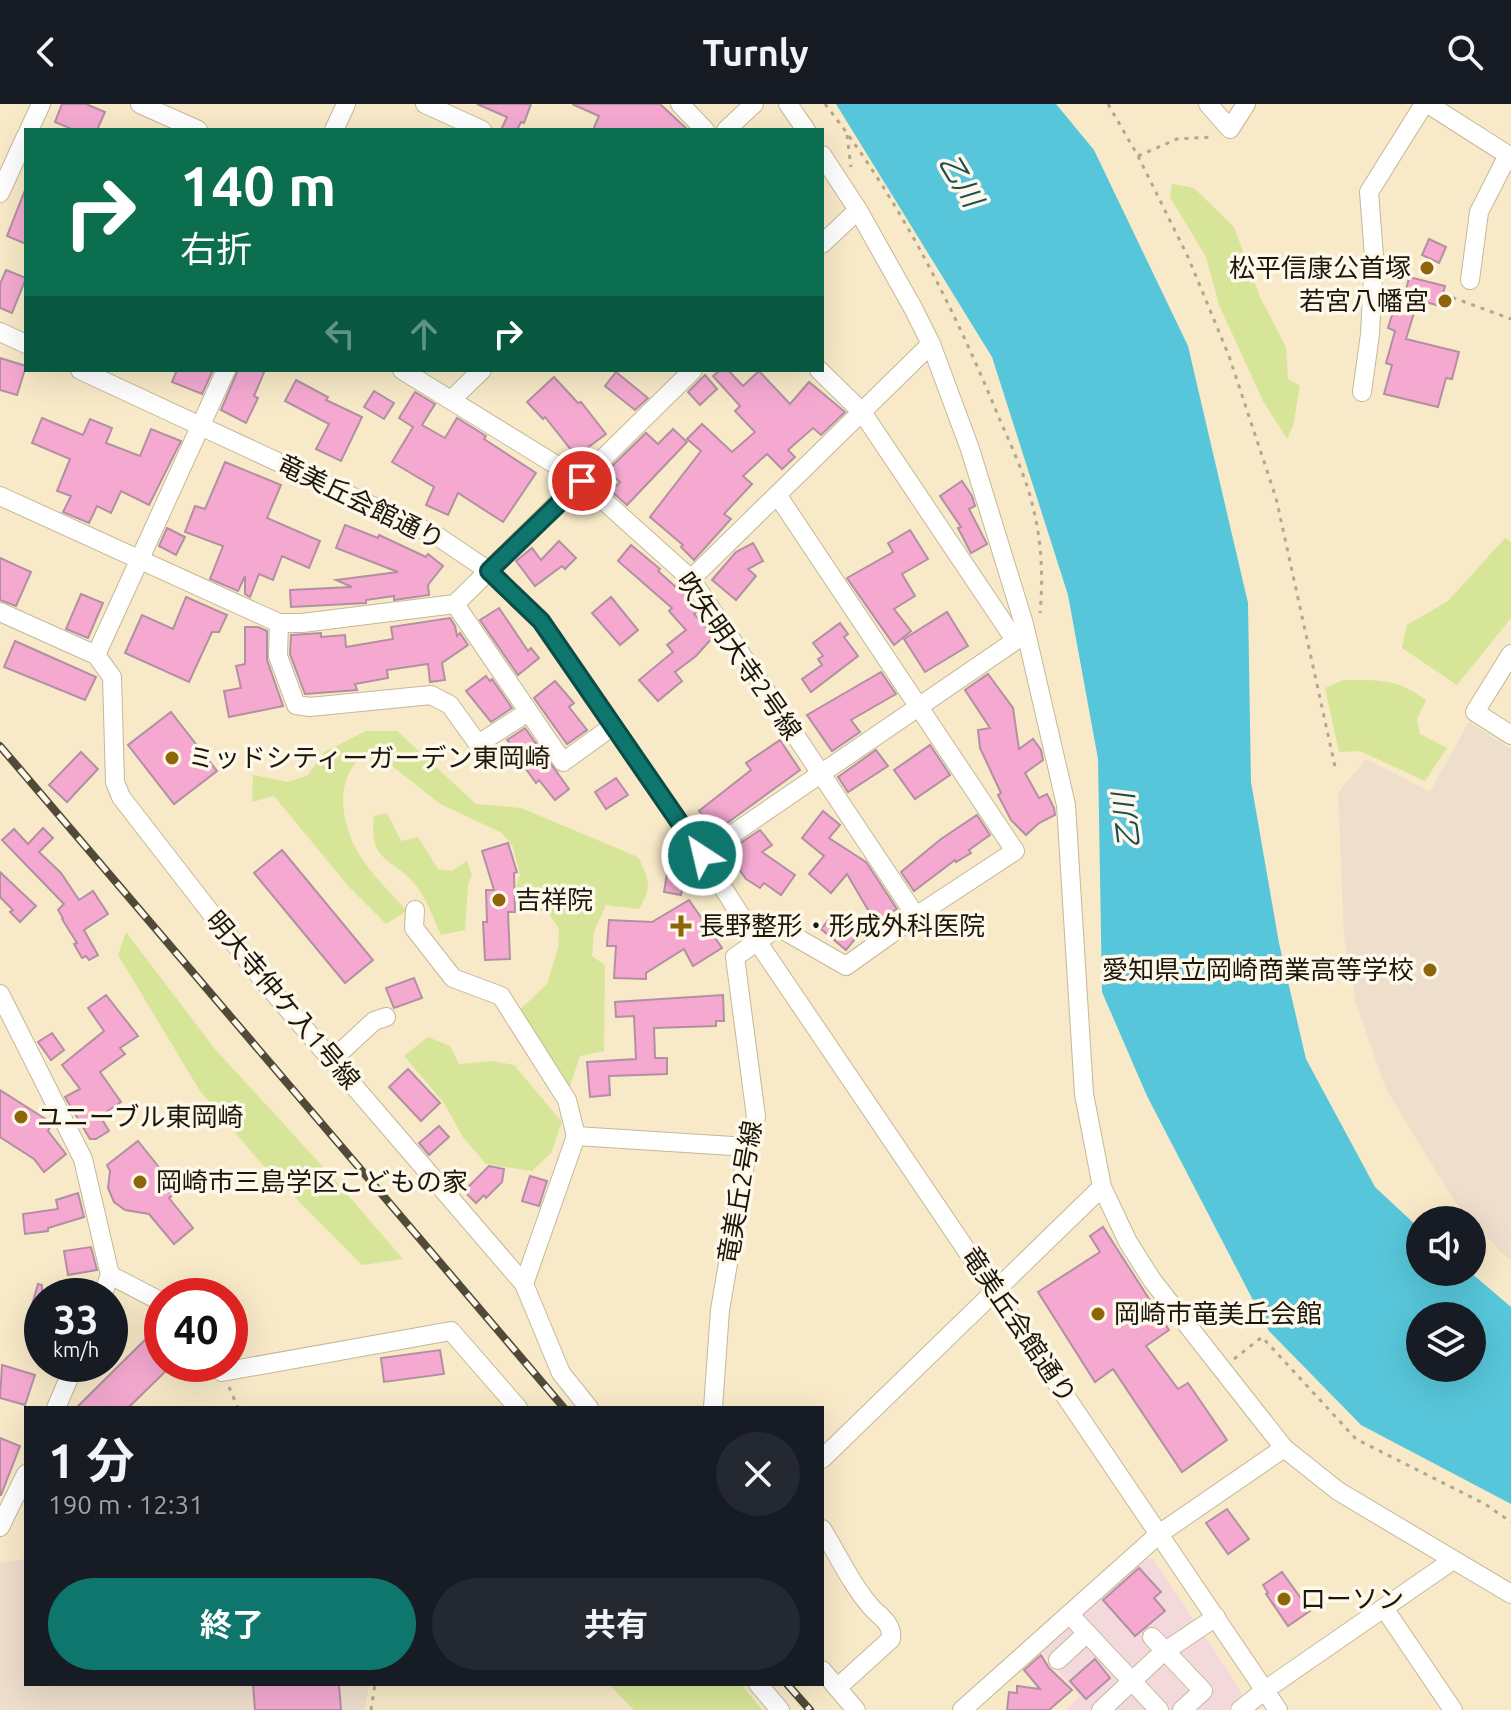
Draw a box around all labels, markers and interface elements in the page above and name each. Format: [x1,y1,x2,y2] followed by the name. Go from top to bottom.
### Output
[24,30,68,74] icon: back
[1443,30,1487,74] icon: search
[702,32,809,73] text: Turnly
[934,148,991,214] water label: 乙川
[180,154,336,217] text: 140 m
[48,160,152,264] icon: right
[180,228,252,269] text: 右折
[1229,253,1411,282] place label: 松平信康公首塚
[1418,259,1436,277] marker: 松平信康公首塚
[1299,286,1429,315] place label: 若宮八幡宮
[1436,292,1454,310] marker: 若宮八幡宮
[318,312,362,356] icon: left
[402,312,446,356] icon: ahead
[486,312,530,356] icon: right
[548,447,616,515] pin
[273,449,449,554] street label: 竜美丘会館通り
[560,459,604,503] icon: arrive
[671,567,808,745] street label: 吹矢明大寺2号線
[188,743,550,772] place label: ミッドシティーガーデン東岡崎
[163,749,181,767] marker: ミッドシティーガーデン東岡崎
[1106,788,1144,851] water label: 乙川
[660,813,744,897] position arrow
[515,885,593,914] place label: 吉祥院
[490,891,508,909] marker: 吉祥院
[201,905,366,1094] street label: 明大寺仲ケ入1号線
[699,911,985,940] place label: 長野整形・形成外科医院
[670,915,692,937] marker: 長野整形・形成外科医院
[1102,955,1414,984] place label: 愛知県立岡崎商業高等学校
[1421,961,1439,979] marker: 愛知県立岡崎商業高等学校
[37,1102,243,1131] place label: ユニーブル東岡崎
[12,1108,30,1126] marker: ユニーブル東岡崎
[713,1118,766,1266] street label: 竜美丘2号線
[156,1167,468,1196] place label: 岡崎市三島学区こどもの家
[131,1173,149,1191] marker: 岡崎市三島学区こどもの家
[1406,1206,1486,1382] map controls
[1406,1206,1486,1286] button: sound
[957,1241,1082,1408] street label: 竜美丘会館通り
[144,1278,248,1382] speed limit sign: 40
[53,1297,99,1342] text: 33
[1114,1299,1322,1328] place label: 岡崎市竜美丘会館
[1406,1302,1486,1382] button: layers
[1089,1305,1107,1323] marker: 岡崎市竜美丘会館
[53,1338,99,1361] text: km/h
[716,1432,800,1516] button: close
[48,1433,134,1487] text: 1 分
[48,1490,204,1519] text: 190 m · 12:31
[48,1578,416,1670] button: 終了
[432,1578,800,1670] button: 共有
[1300,1584,1404,1613] place label: ローソン
[1275,1590,1293,1608] marker: ローソン

